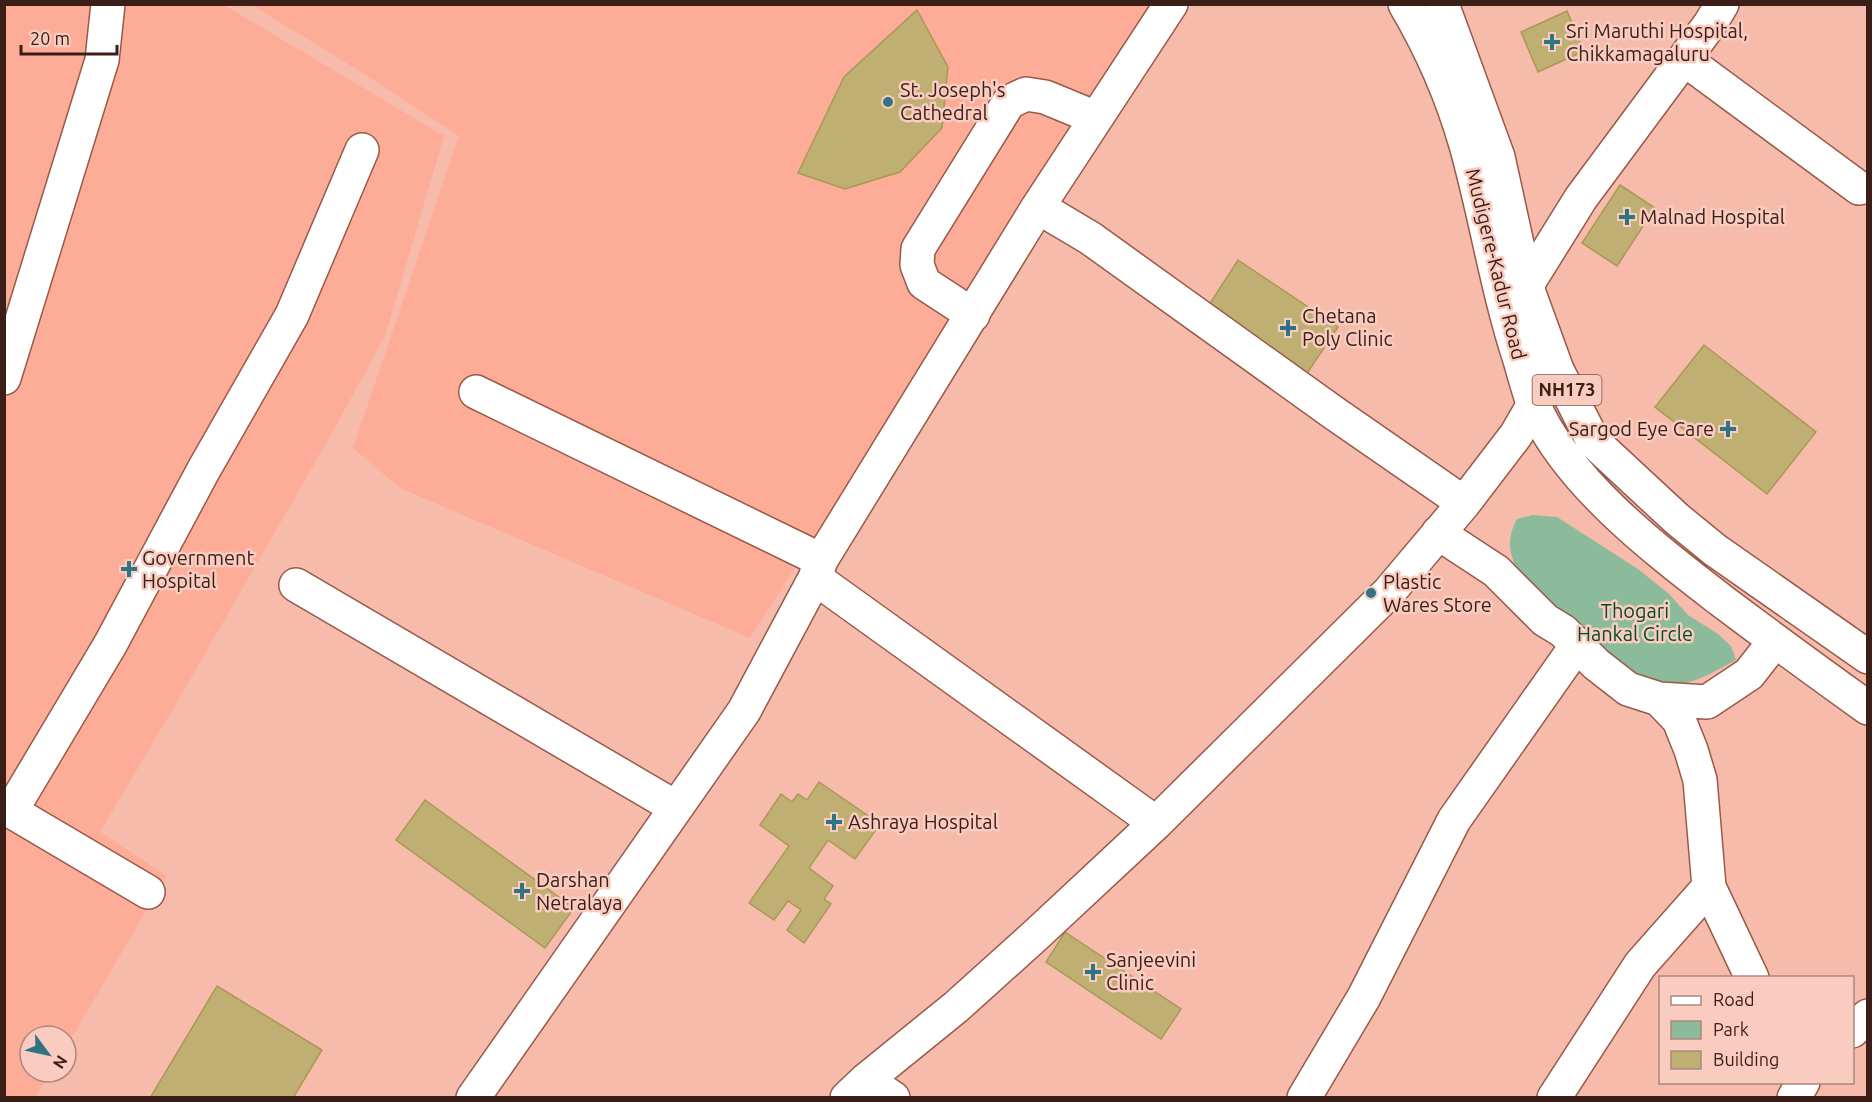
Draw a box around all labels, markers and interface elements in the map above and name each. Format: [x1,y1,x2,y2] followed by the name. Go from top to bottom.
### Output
[21,18,117,56] scale bar
[1566,19,1748,65] place label: Sri Maruthi Hospital, Chikkamagaluru
[30,28,70,48] text: 20 m
[1543,33,1561,51] marker: Sri Maruthi Hospital, Chikkamagaluru
[900,78,1005,124] place label: St. Joseph's Cathedral
[881,95,895,109] marker: St. Joseph's Cathedral
[1462,166,1531,362] street label: Mudigere-Kadur Road
[1640,205,1785,228] place label: Malnad Hospital
[1618,208,1636,226] marker: Malnad Hospital
[1302,304,1393,350] place label: Chetana Poly Clinic
[1279,319,1297,337] marker: Chetana Poly Clinic
[1532,375,1602,405] road number: NH173
[1569,417,1714,440] place label: Sargod Eye Care
[1719,420,1737,438] marker: Sargod Eye Care
[142,546,254,592] place label: Government Hospital
[120,560,138,578] marker: Government Hospital
[1383,570,1492,616] place label: Plastic Wares Store
[1364,586,1378,600] marker: Plastic Wares Store
[1577,599,1693,645] park label: Thogari Hankal Circle
[848,810,998,833] place label: Ashraya Hospital
[825,813,843,831] marker: Ashraya Hospital
[536,868,622,914] place label: Darshan Netralaya
[513,882,531,900] marker: Darshan Netralaya
[1106,948,1196,994] place label: Sanjeevini Clinic
[1084,963,1102,981] marker: Sanjeevini Clinic
[1659,976,1854,1084] legend
[1713,989,1755,1009] text: Road
[1713,1019,1749,1039] text: Park
[18,1024,78,1084] north arrow
[1713,1049,1779,1069] text: Building
[50,1052,71,1072] text: N

